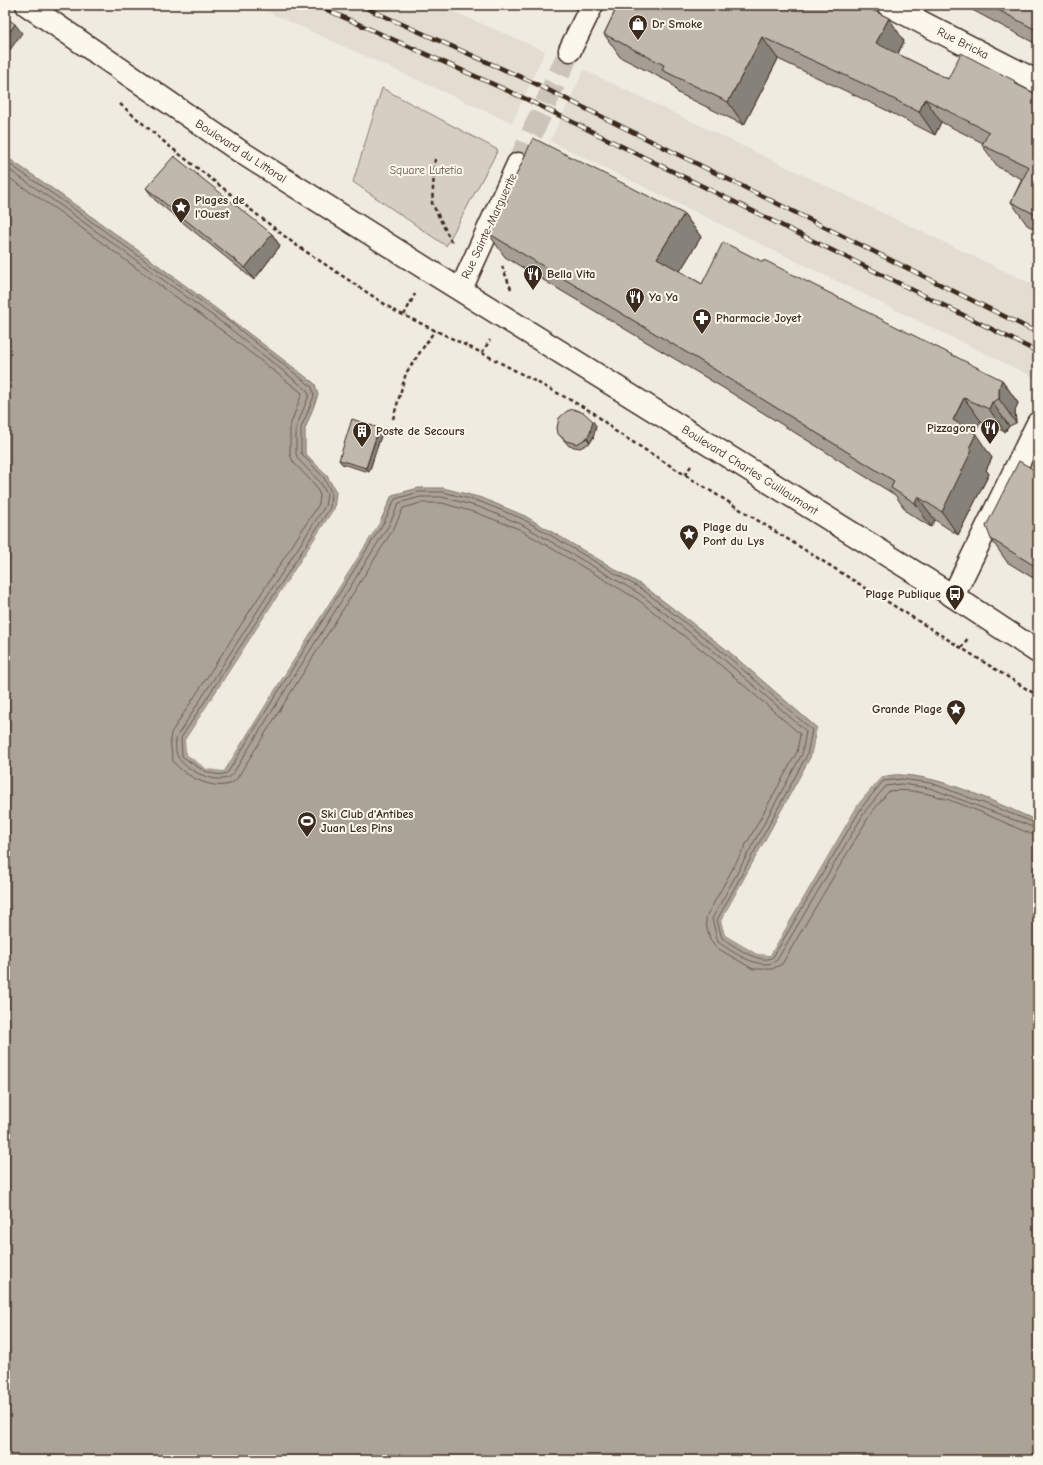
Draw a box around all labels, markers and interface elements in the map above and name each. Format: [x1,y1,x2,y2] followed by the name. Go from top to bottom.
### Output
[627,13,649,41] shop icon: Dr Smoke
[652,17,703,31] place label: Dr Smoke
[935,24,991,62] street label: Rue Bricka
[193,116,289,186] street label: Boulevard du Littoral
[389,163,463,177] park label: Square Lutetia
[458,171,520,281] street label: Rue Sainte-Marguerite
[195,193,245,221] place label: Plages de l'Ouest
[170,196,192,224] place icon: Plages de l'Ouest
[522,263,544,291] restaurant icon: Bella Vita
[547,267,595,281] place label: Bella Vita
[624,286,646,314] restaurant icon: Ya Ya
[649,290,678,304] place label: Ya Ya
[691,307,713,335] pharmacy icon: Pharmacie Joyet
[716,311,802,325] place label: Pharmacie Joyet
[979,417,1001,445] restaurant icon: Pizzagora
[351,420,373,448] building icon: Poste de Secours
[927,421,976,435] place label: Pizzagora
[679,422,821,518] street label: Boulevard Charles Guillaumont
[376,424,465,438] place label: Poste de Secours
[703,520,764,548] place label: Plage du Pont du Lys
[678,523,700,551] place icon: Plage du Pont du Lys
[944,583,966,611] bus stop icon: Plage Publique
[866,587,941,601] place label: Plage Publique
[945,698,967,726] place icon: Grande Plage
[872,702,942,716] place label: Grande Plage
[321,807,413,835] place label: Ski Club d'Antibes Juan Les Pins
[296,810,318,838] sports icon: Ski Club d'Antibes Juan Les Pins

